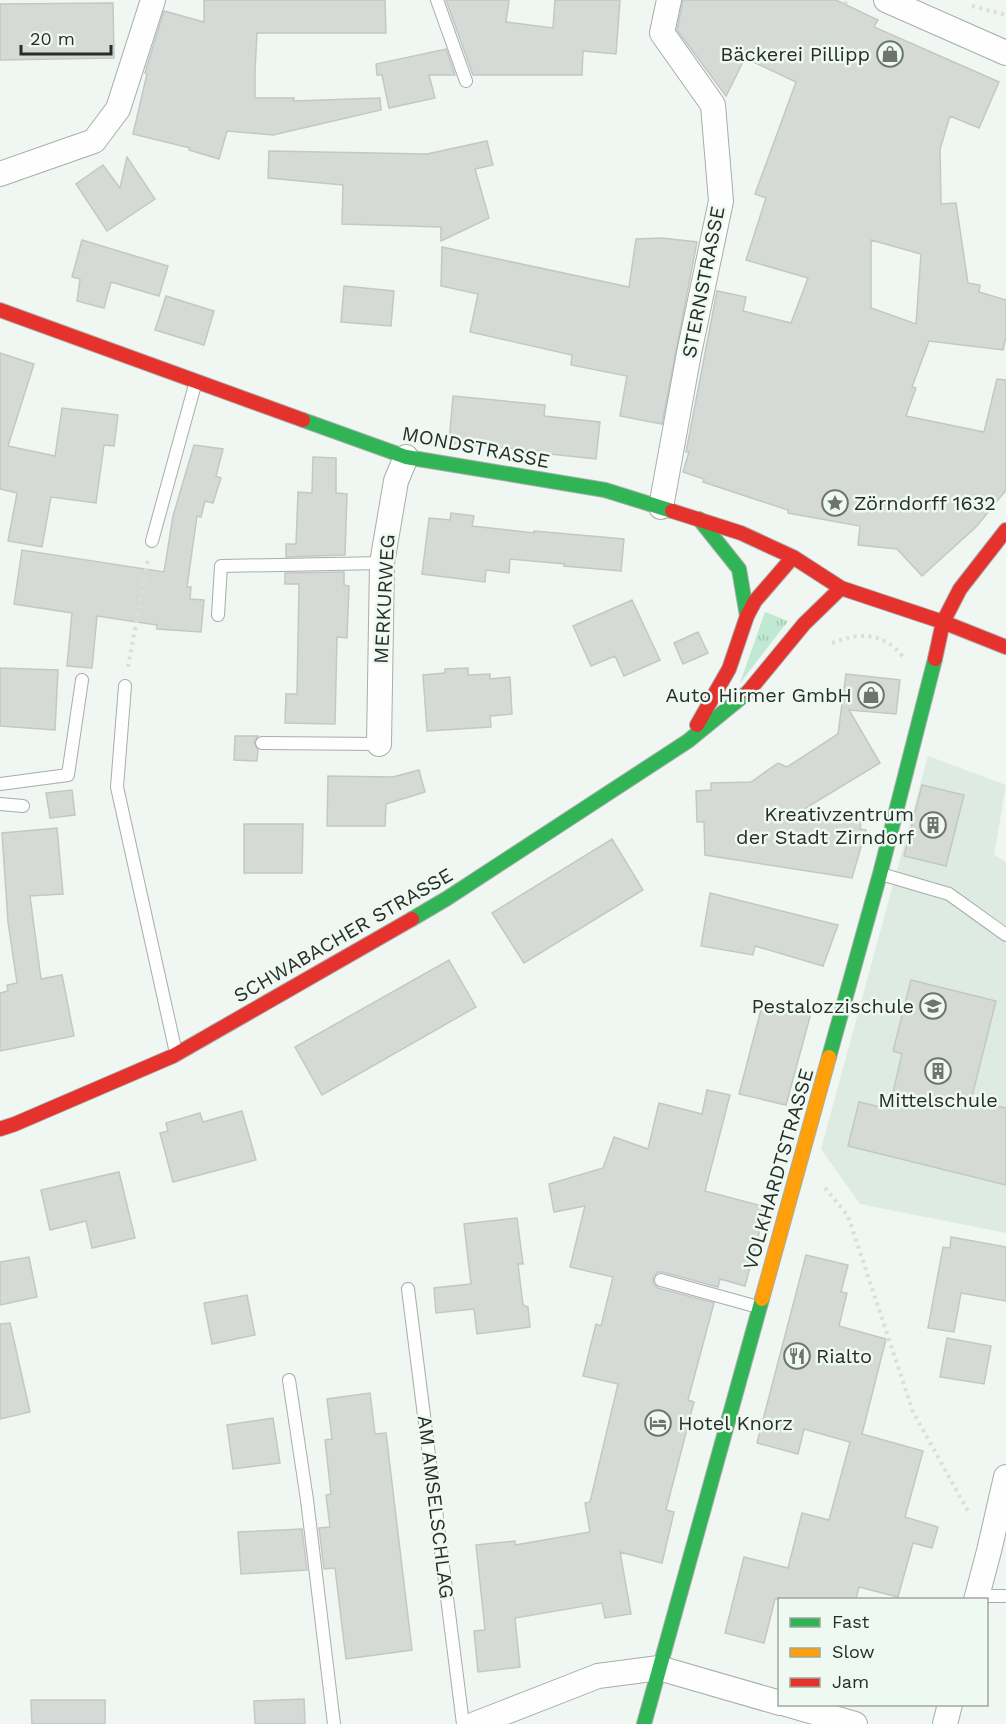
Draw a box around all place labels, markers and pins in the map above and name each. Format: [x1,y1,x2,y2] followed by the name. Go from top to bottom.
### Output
[875,39,905,69] shop icon: Bäckerei Pillipp
[720,42,870,66] place label: Bäckerei Pillipp
[820,488,850,518] place icon: Zörndorff 1632
[854,491,996,515] place label: Zörndorff 1632
[856,680,886,710] shop icon: Auto Hirmer GmbH
[666,683,852,707] place label: Auto Hirmer GmbH
[736,802,914,849] place label: Kreativzentrum der Stadt Zirndorf
[918,810,948,840] building icon: Kreativzentrum der Stadt Zirndorf
[918,991,948,1021] school or university icon: Pestalozzischule
[751,994,914,1018] place label: Pestalozzischule
[923,1056,953,1086] building icon: Mittelschule
[878,1088,998,1112] place label: Mittelschule
[782,1341,812,1371] restaurant icon: Rialto
[816,1344,872,1368] place label: Rialto
[643,1408,673,1438] hotel icon: Hotel Knorz
[678,1411,793,1435] place label: Hotel Knorz

